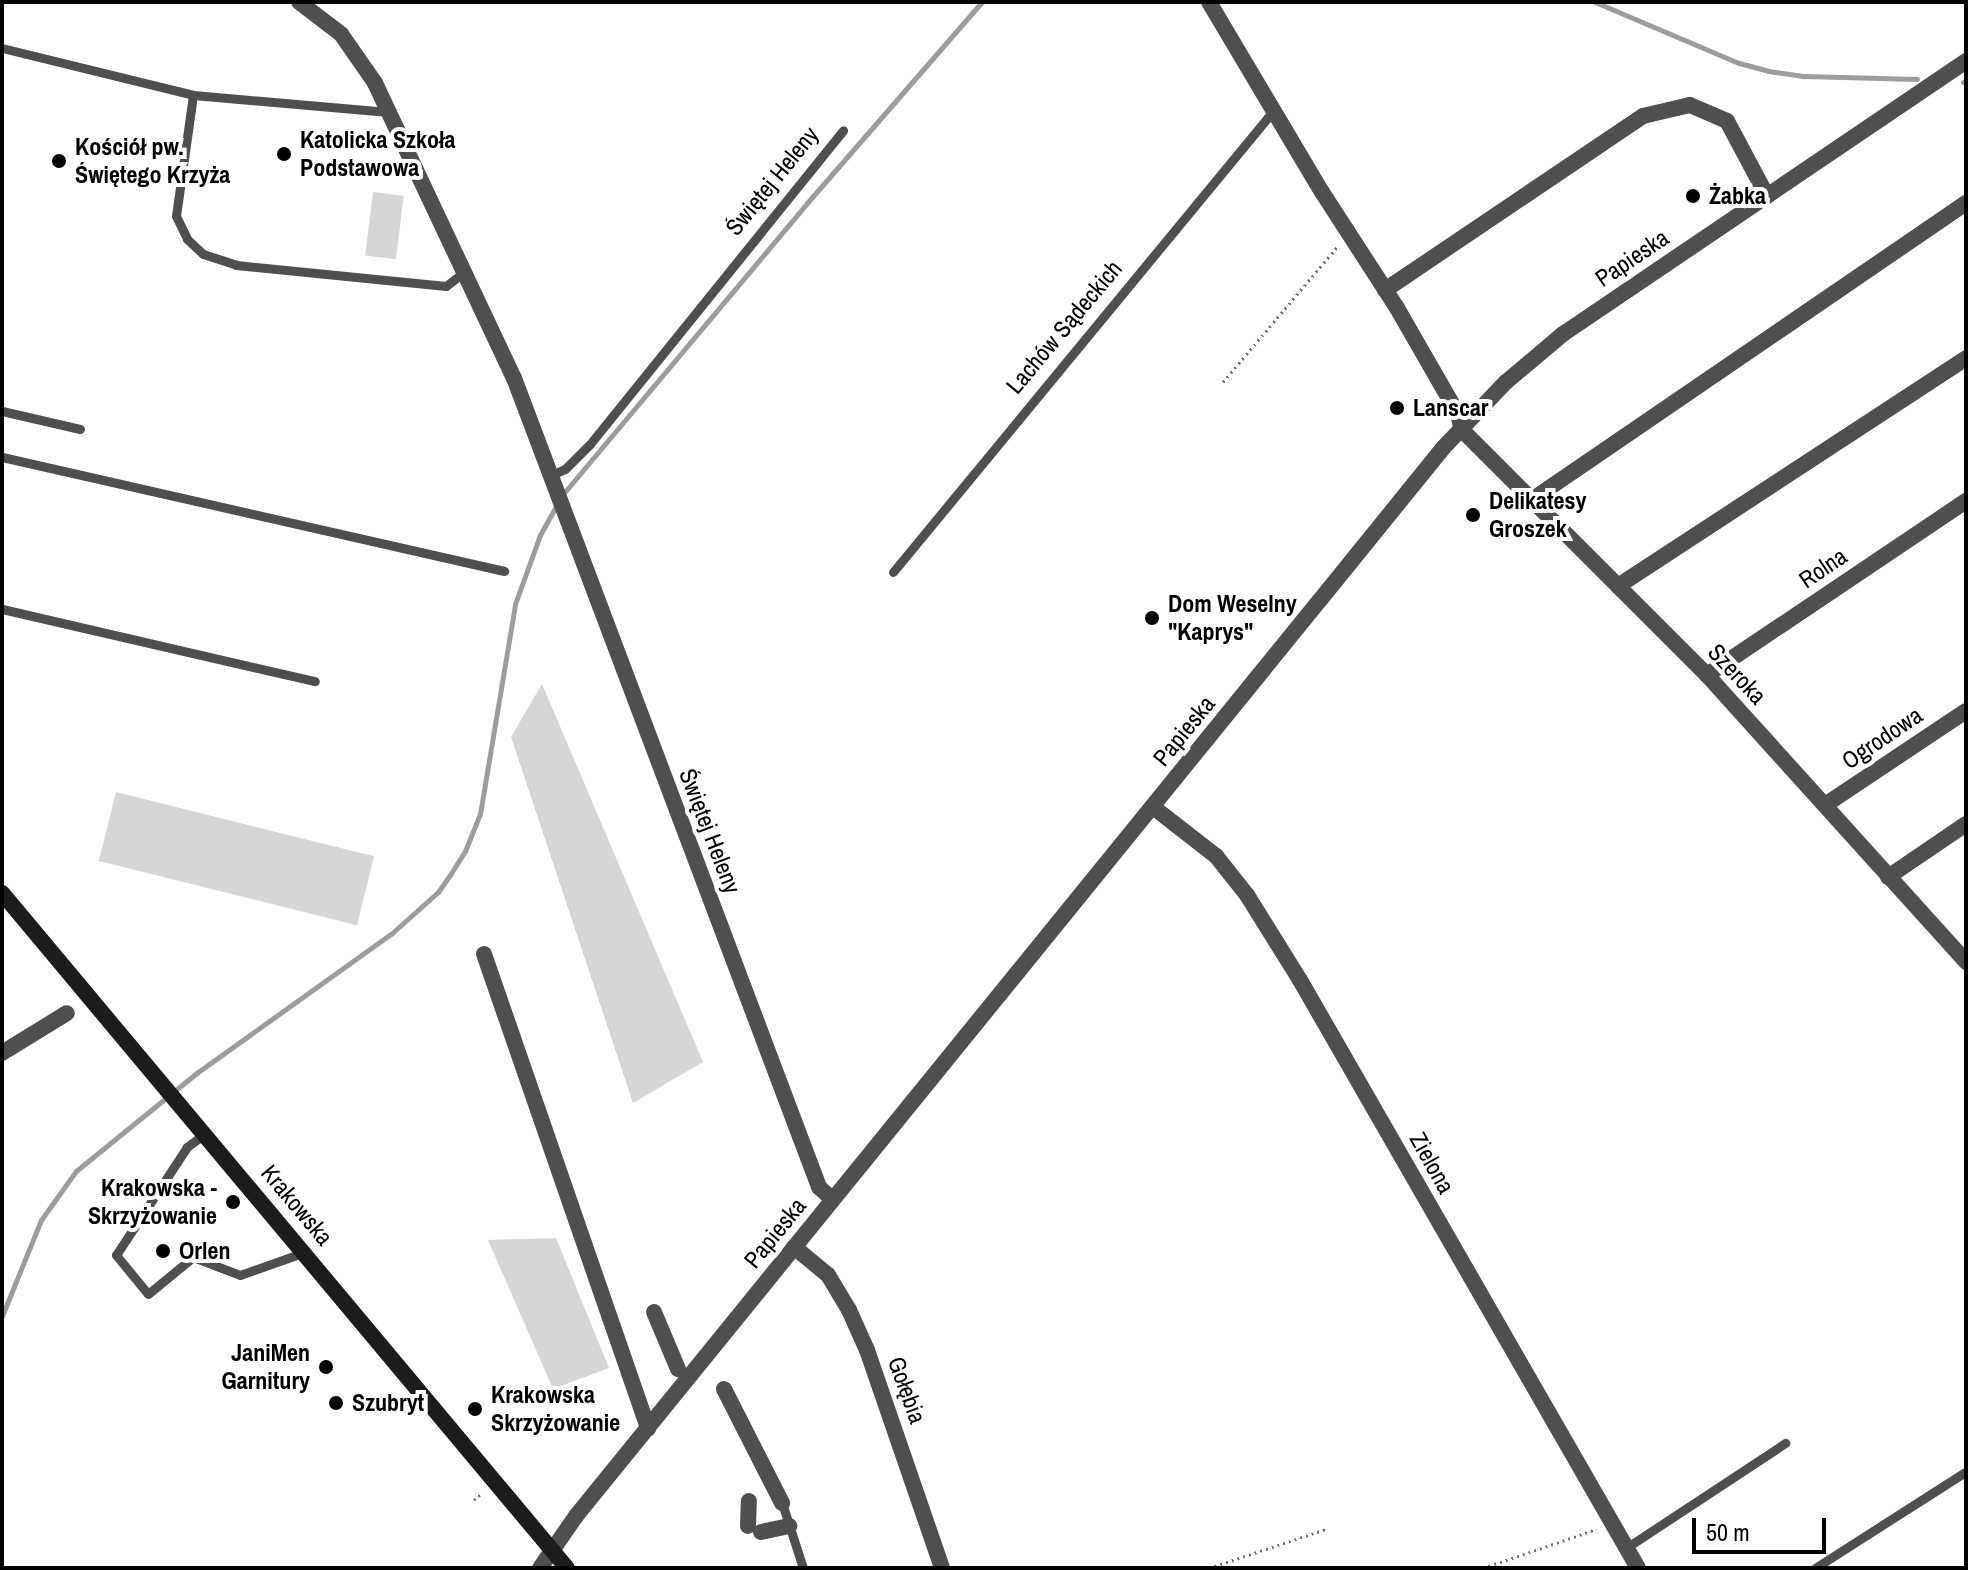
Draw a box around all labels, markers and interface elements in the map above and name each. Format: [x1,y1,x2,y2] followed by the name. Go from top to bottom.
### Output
[720,121,824,241] street label: Świętej Heleny
[300,126,455,182] place label: Katolicka Szkoła Podstawowa
[75,133,230,189] place label: Kościół pw. Świętego Krzyża
[275,145,293,163] marker: Katolicka Szkoła Podstawowa
[50,152,68,170] marker: Kościół pw. Świętego Krzyża
[1709,182,1766,210] place label: Żabka
[1684,187,1702,205] marker: Żabka
[1590,223,1674,293] street label: Papieska
[1000,254,1128,400] street label: Lachów Sądeckich
[1413,394,1488,422] place label: Lanscar
[1388,399,1406,417] marker: Lanscar
[1489,487,1586,543] place label: Delikatesy Groszek
[1464,506,1482,524] marker: Delikatesy Groszek
[1794,542,1852,594] street label: Rolna
[1168,590,1297,646] place label: Dom Weselny "Kaprys"
[1143,609,1161,627] marker: Dom Weselny "Kaprys"
[1702,638,1772,710] street label: Szeroka
[1147,690,1221,772] street label: Papieska
[1836,701,1928,775] street label: Ogrodowa
[673,765,747,897] street label: Świętej Heleny
[1403,1127,1461,1199] street label: Zielona
[255,1159,339,1251] street label: Krakowska
[88,1174,217,1230] place label: Krakowska - Skrzyżowanie
[738,1192,812,1274] street label: Papieska
[224,1193,242,1211] marker: Krakowska - Skrzyżowanie
[179,1237,230,1265] place label: Orlen
[154,1242,172,1260] marker: Orlen
[221,1339,310,1395] place label: JaniMen Garnitury
[882,1353,932,1427] street label: Gołębia
[317,1358,335,1376] marker: JaniMen Garnitury
[491,1381,620,1437] place label: Krakowska Skrzyżowanie
[352,1389,424,1417] place label: Szubryt
[327,1394,345,1412] marker: Szubryt
[466,1400,484,1418] marker: Krakowska Skrzyżowanie
[1696,1502,1830,1552] scale bar
[1706,1516,1750,1548] text: 50 m

